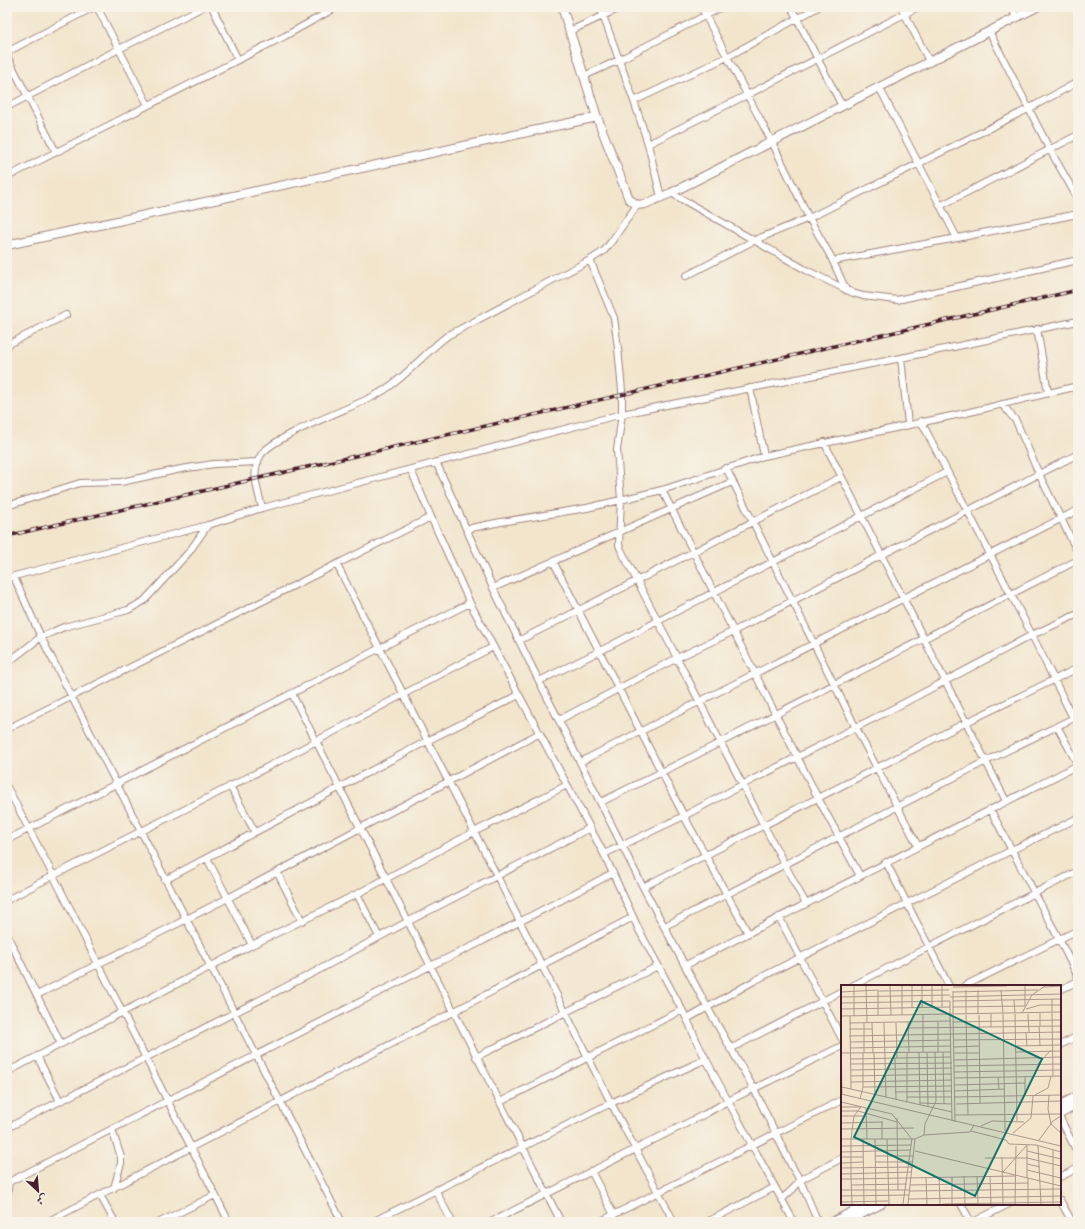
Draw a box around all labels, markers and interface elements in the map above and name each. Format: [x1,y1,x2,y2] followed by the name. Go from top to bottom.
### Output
[841,985,1061,1205] inset map
[18,1171,58,1211] north arrow
[34,1190,51,1210] text: ش

